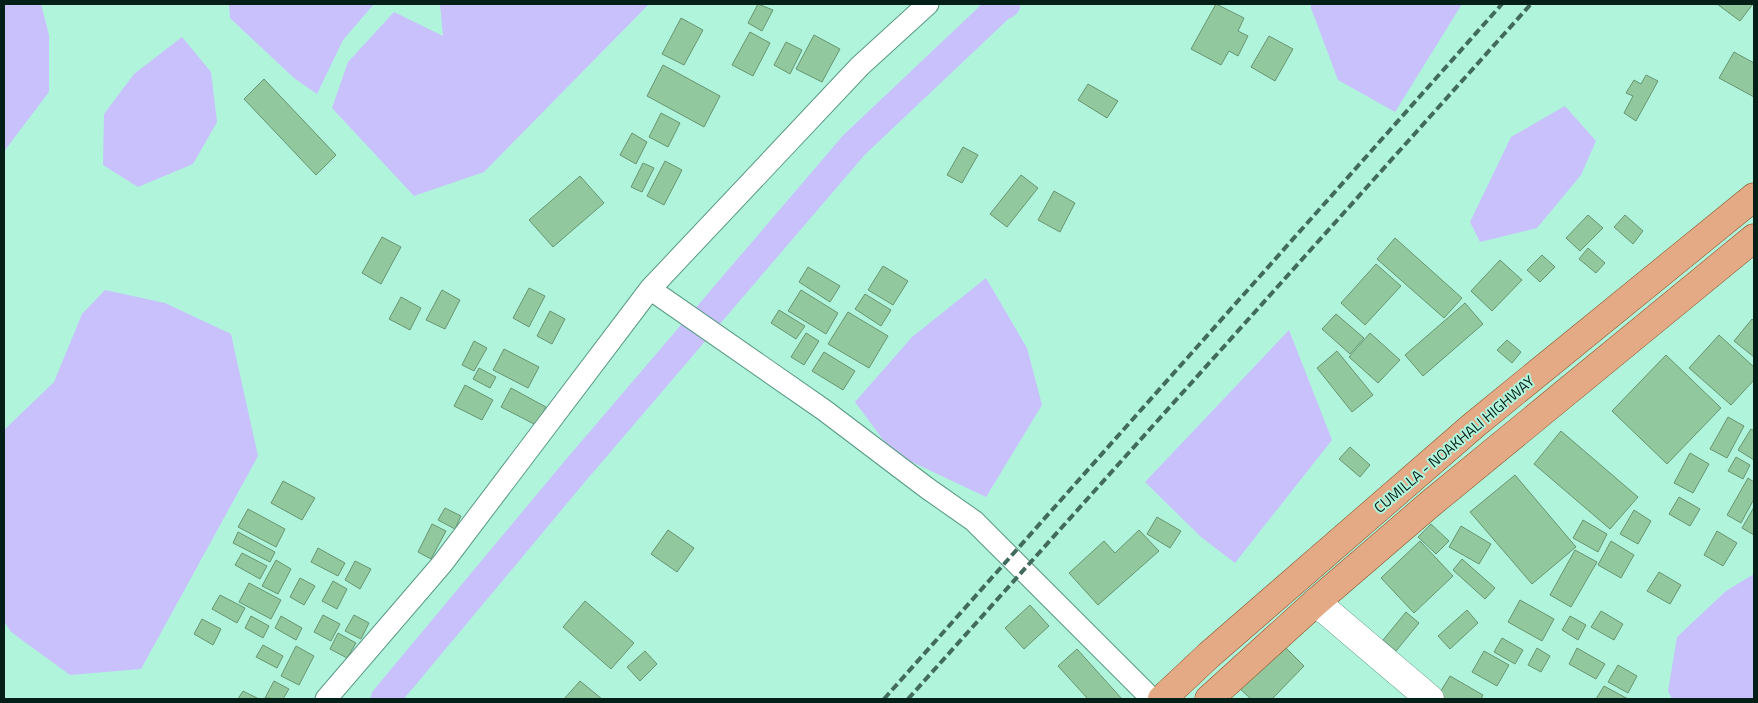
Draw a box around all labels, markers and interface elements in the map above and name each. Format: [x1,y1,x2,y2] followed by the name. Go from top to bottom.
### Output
[1369,370,1539,518] street label: CUMILLA - NOAKHALI HIGHWAY

